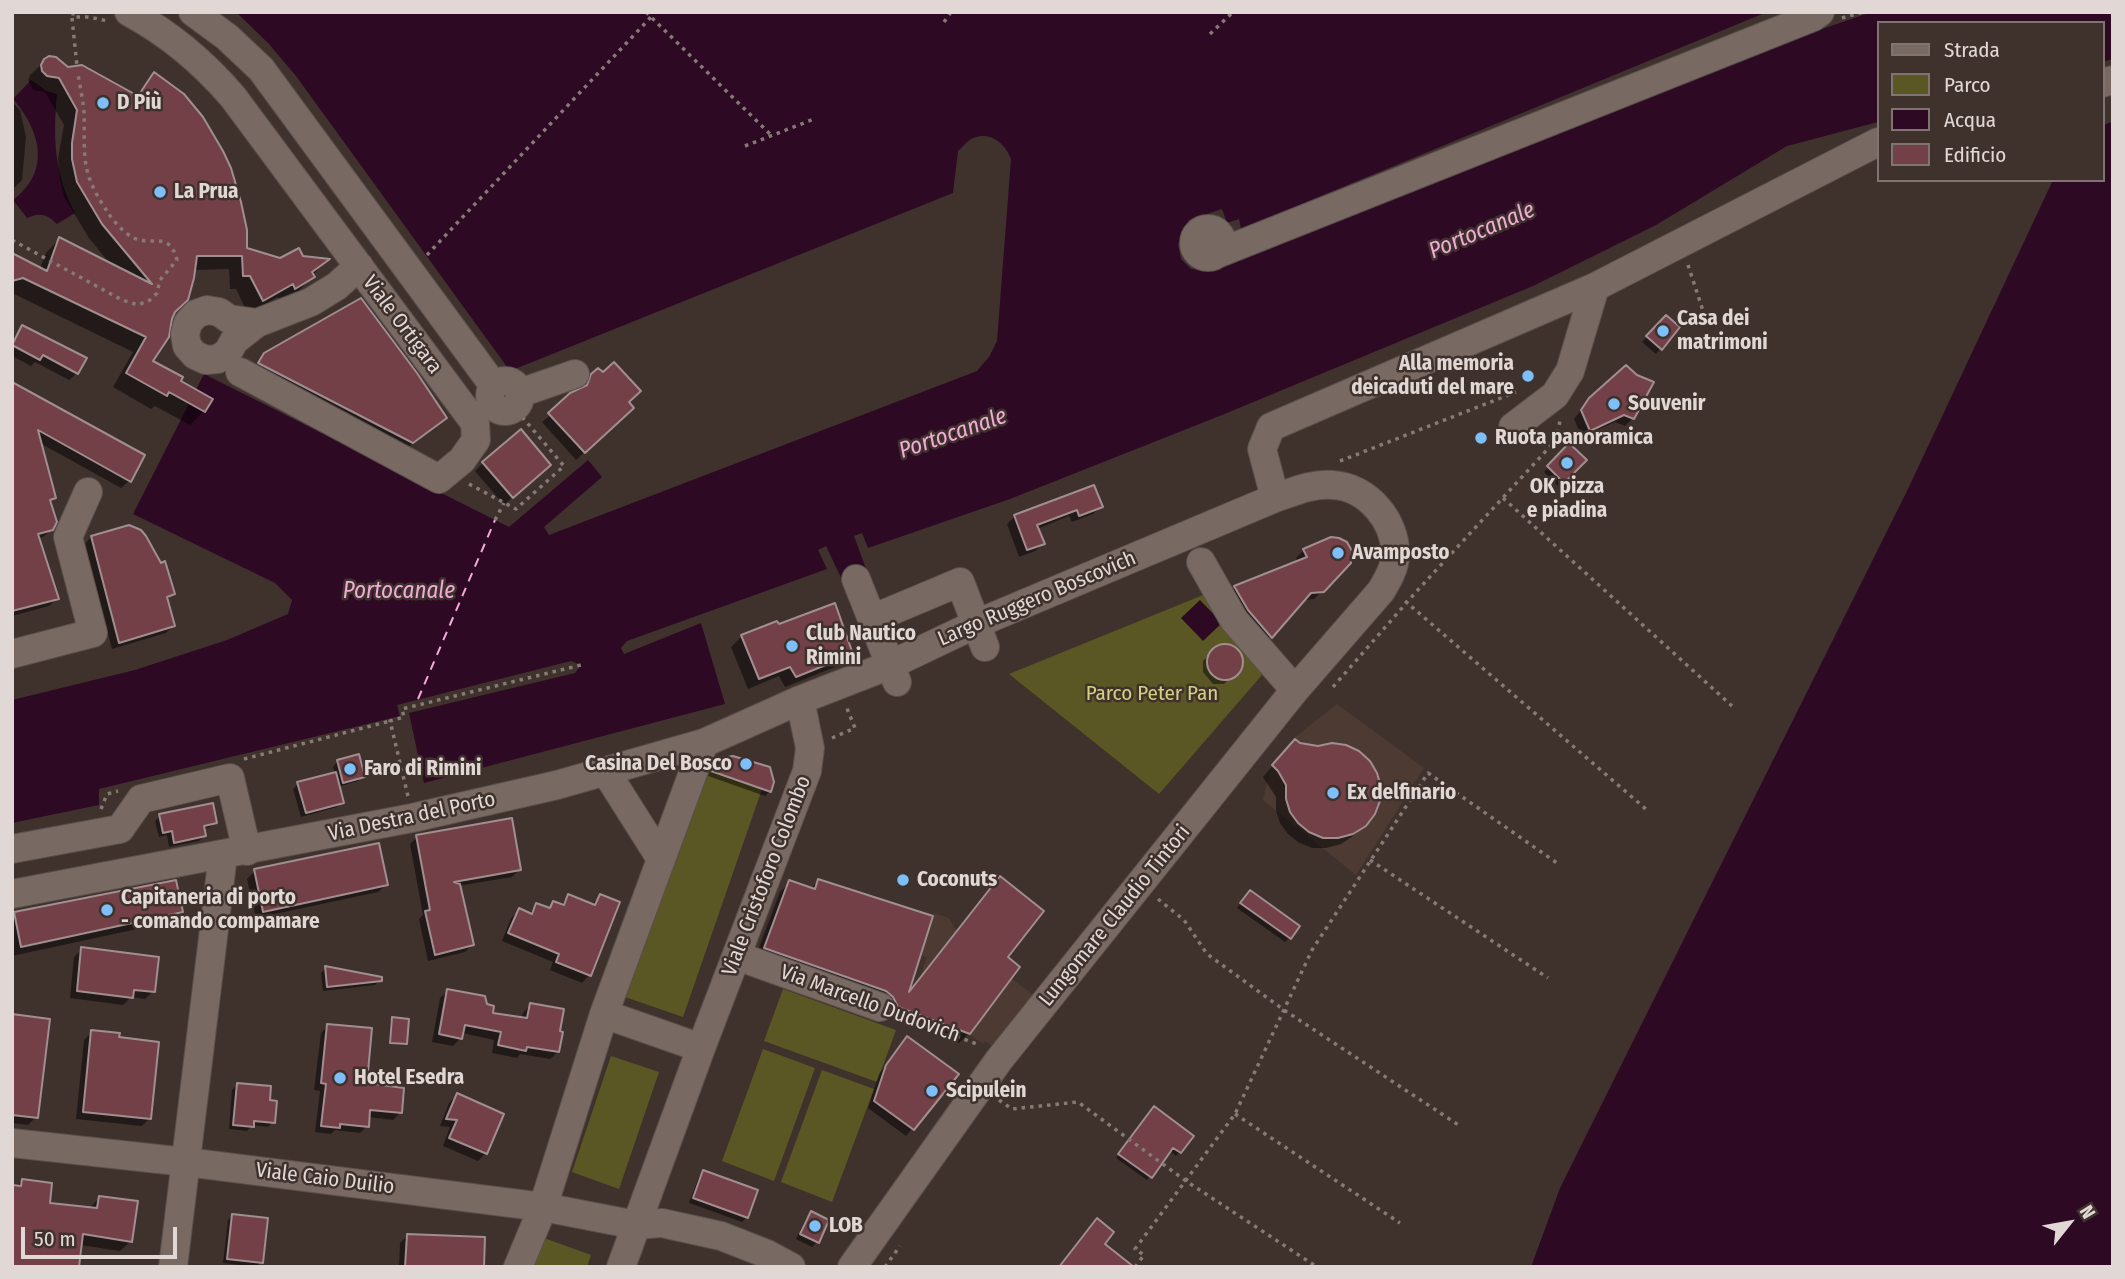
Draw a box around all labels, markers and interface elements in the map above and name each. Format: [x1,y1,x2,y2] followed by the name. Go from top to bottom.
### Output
[1876,21,2104,182] legend
[1944,37,2000,63] text: Strada
[1944,72,1991,98] text: Parco
[117,90,162,116] place label: D Più
[95,95,111,111] marker: D Più
[1944,107,1996,133] text: Acqua
[1944,142,2006,168] text: Edificio
[174,179,238,205] place label: La Prua
[152,184,168,200] marker: La Prua
[1425,196,1539,266] water label: Portocanale
[357,271,447,379] street label: Viale Ortigara
[1677,306,1768,356] place label: Casa dei matrimoni
[1655,323,1671,339] marker: Casa dei matrimoni
[1351,351,1514,401] place label: Alla memoria deicaduti del mare
[1520,368,1536,384] marker: Alla memoria deicaduti del mare
[1628,391,1705,417] place label: Souvenir
[1606,396,1622,412] marker: Souvenir
[895,403,1011,465] water label: Portocanale
[1495,425,1653,451] place label: Ruota panoramica
[1473,430,1489,446] marker: Ruota panoramica
[1559,455,1575,471] marker: OK pizza e piadina
[1527,474,1607,524] place label: OK pizza e piadina
[1352,540,1449,566] place label: Avamposto
[1330,545,1346,561] marker: Avamposto
[934,546,1140,652] street label: Largo Ruggero Boscovich
[343,578,455,606] water label: Portocanale
[806,621,916,671] place label: Club Nautico Rimini
[784,638,800,654] marker: Club Nautico Rimini
[1086,681,1218,707] park label: Parco Peter Pan
[585,751,732,777] place label: Casina Del Bosco
[364,756,482,782] place label: Faro di Rimini
[738,756,754,772] marker: Casina Del Bosco
[342,761,358,777] marker: Faro di Rimini
[717,772,817,980] street label: Viale Cristoforo Colombo
[1347,780,1456,806] place label: Ex delfinario
[1325,785,1341,801] marker: Ex delfinario
[326,787,498,847] street label: Via Destra del Porto
[1034,820,1196,1012] street label: Lungomare Claudio Tintori
[917,867,997,893] place label: Coconuts
[895,872,911,888] marker: Coconuts
[121,885,320,935] place label: Capitaneria di porto - comando compamare
[99,902,115,918] marker: Capitaneria di porto - comando compamare
[777,960,963,1048] street label: Via Marcello Dudovich
[354,1065,464,1091] place label: Hotel Esedra
[332,1070,348,1086] marker: Hotel Esedra
[946,1078,1027,1104] place label: Scipulein
[924,1083,940,1099] marker: Scipulein
[254,1158,396,1200] street label: Viale Caio Duilio
[2034,1188,2104,1258] north arrow
[2075,1201,2100,1223] text: N
[24,1212,180,1256] scale bar
[829,1213,863,1239] place label: LOB
[807,1218,823,1234] marker: LOB
[34,1226,76,1252] text: 50 m

